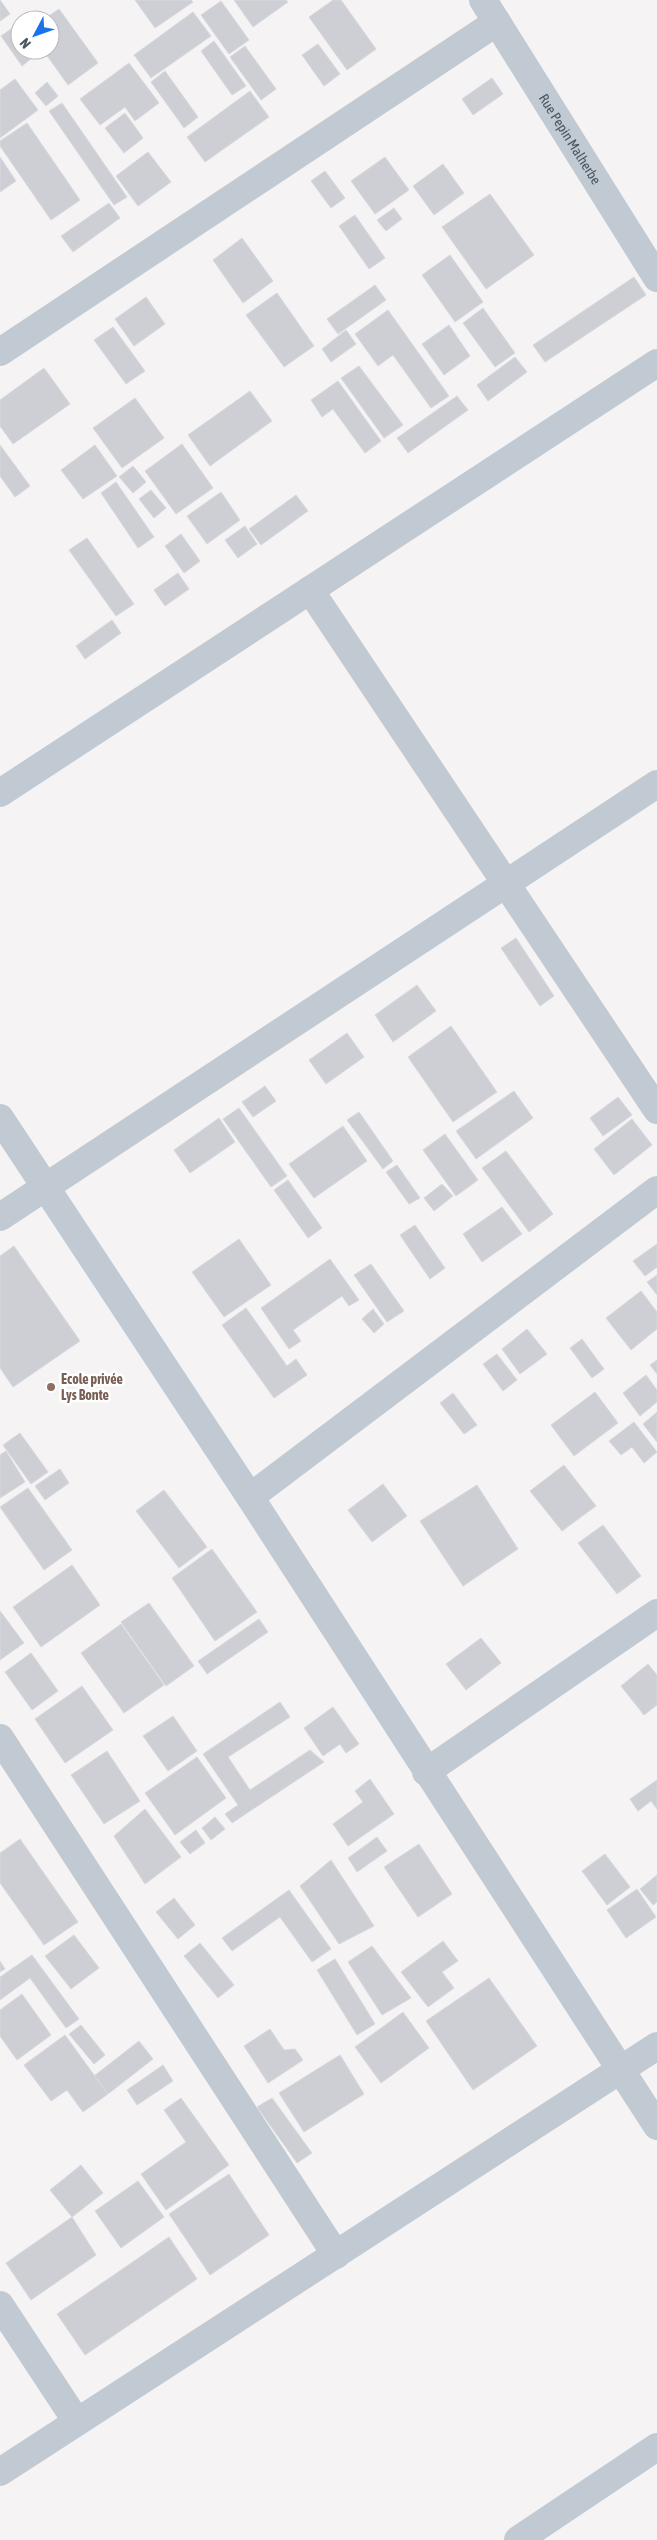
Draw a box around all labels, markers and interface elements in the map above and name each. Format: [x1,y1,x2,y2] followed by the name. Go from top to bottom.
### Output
[10,10,60,60] north arrow
[16,35,34,52] text: N
[536,91,604,187] street label: Rue Pepin Malherbe
[61,1371,123,1403] place label: Ecole privée Lys Bonte
[45,1381,57,1393] marker: Ecole privée Lys Bonte

